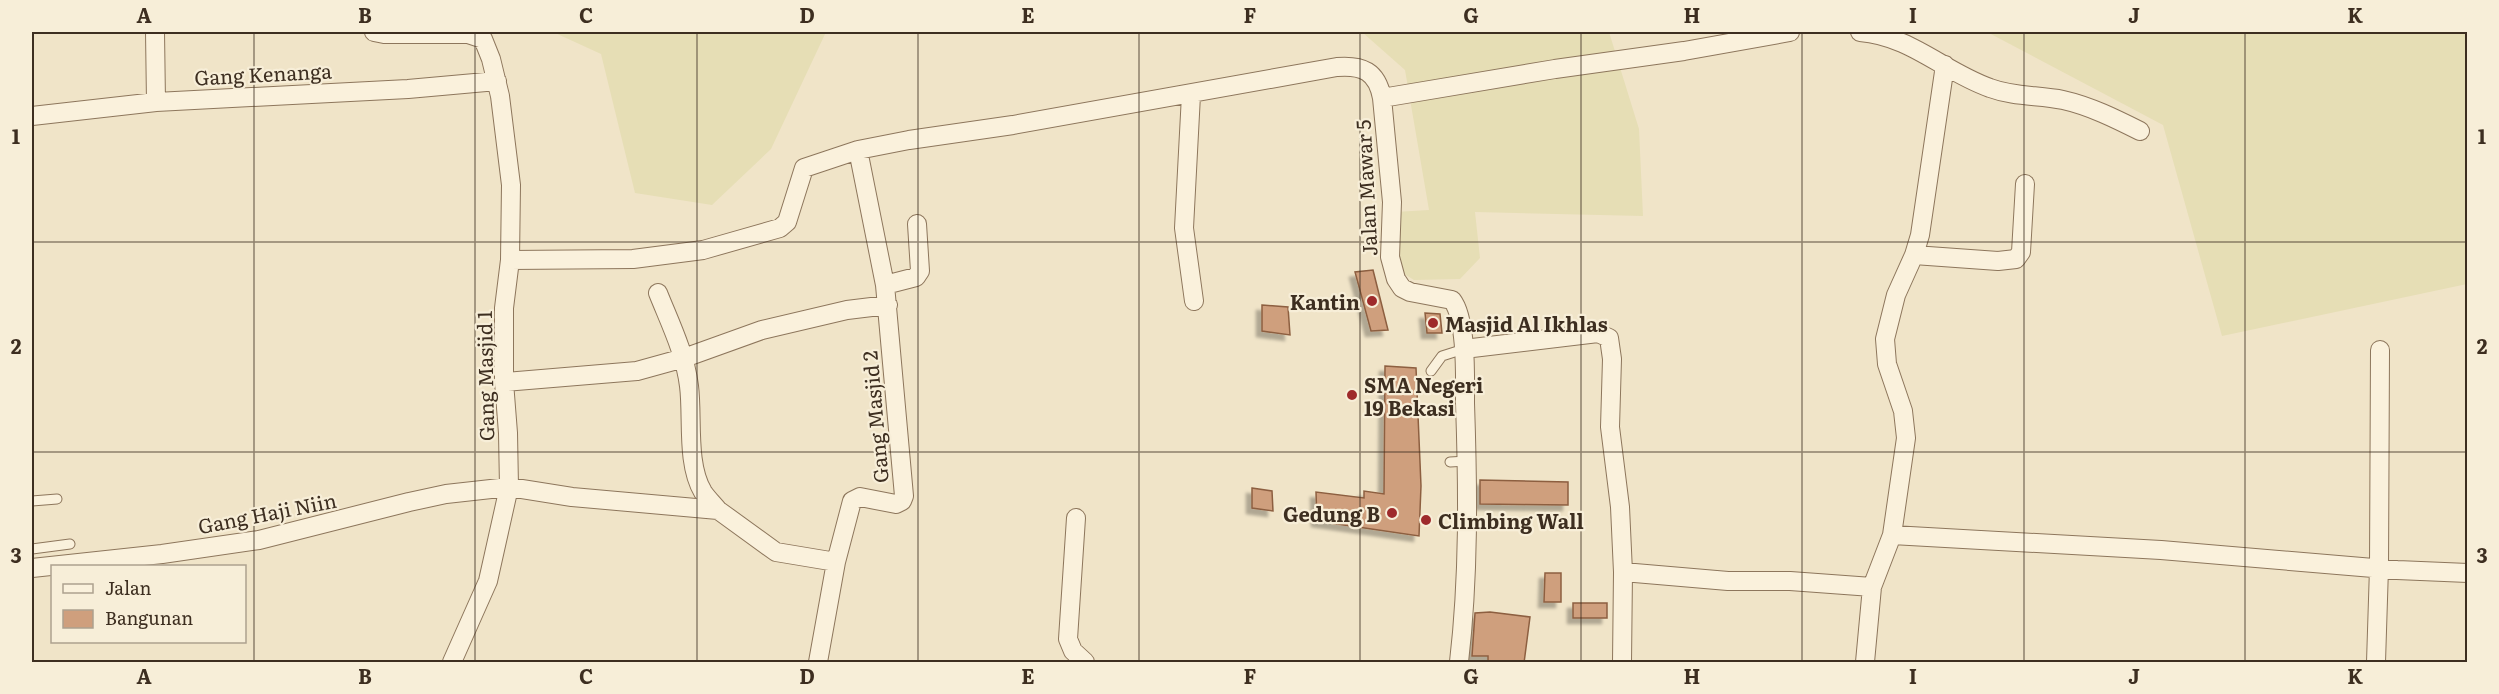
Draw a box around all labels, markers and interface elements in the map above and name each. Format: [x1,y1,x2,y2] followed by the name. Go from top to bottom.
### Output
[136,0,152,29] text: A
[358,0,372,29] text: B
[579,0,593,29] text: C
[799,0,815,29] text: D
[1021,0,1035,29] text: E
[1244,0,1257,29] text: F
[1463,0,1479,29] text: G
[1684,0,1700,29] text: H
[1909,0,1917,29] text: I
[2128,0,2140,29] text: J
[2347,0,2363,29] text: K
[193,54,333,92] street label: Gang Kenanga
[1346,119,1384,257] street label: Jalan Mawar 5
[12,120,20,150] text: 1
[2478,120,2486,150] text: 1
[1290,286,1360,316] place label: Kantin
[1365,294,1379,308] marker: Kantin
[1445,308,1608,338] place label: Masjid Al Ikhlas
[468,310,500,442] street label: Gang Masjid 1
[1426,316,1440,330] marker: Masjid Al Ikhlas
[11,330,22,360] text: 2
[2477,330,2488,360] text: 2
[853,350,895,484] street label: Gang Masjid 2
[1364,369,1483,422] place label: SMA Negeri 19 Bekasi
[1345,388,1359,402] marker: SMA Negeri 19 Bekasi
[195,484,339,540] street label: Gang Haji Niin
[1283,498,1380,528] place label: Gedung B
[1438,505,1584,535] place label: Climbing Wall
[1385,506,1399,520] marker: Gedung B
[1419,513,1433,527] marker: Climbing Wall
[10,539,22,569] text: 3
[2476,539,2488,569] text: 3
[51,565,246,643] legend
[105,574,152,601] text: Jalan
[105,604,193,631] text: Bangunan
[136,660,152,690] text: A
[358,660,372,690] text: B
[579,660,593,690] text: C
[799,660,815,690] text: D
[1021,660,1035,690] text: E
[1244,660,1257,690] text: F
[1463,660,1479,690] text: G
[1684,660,1700,690] text: H
[1909,660,1917,690] text: I
[2128,660,2140,690] text: J
[2347,660,2363,690] text: K

